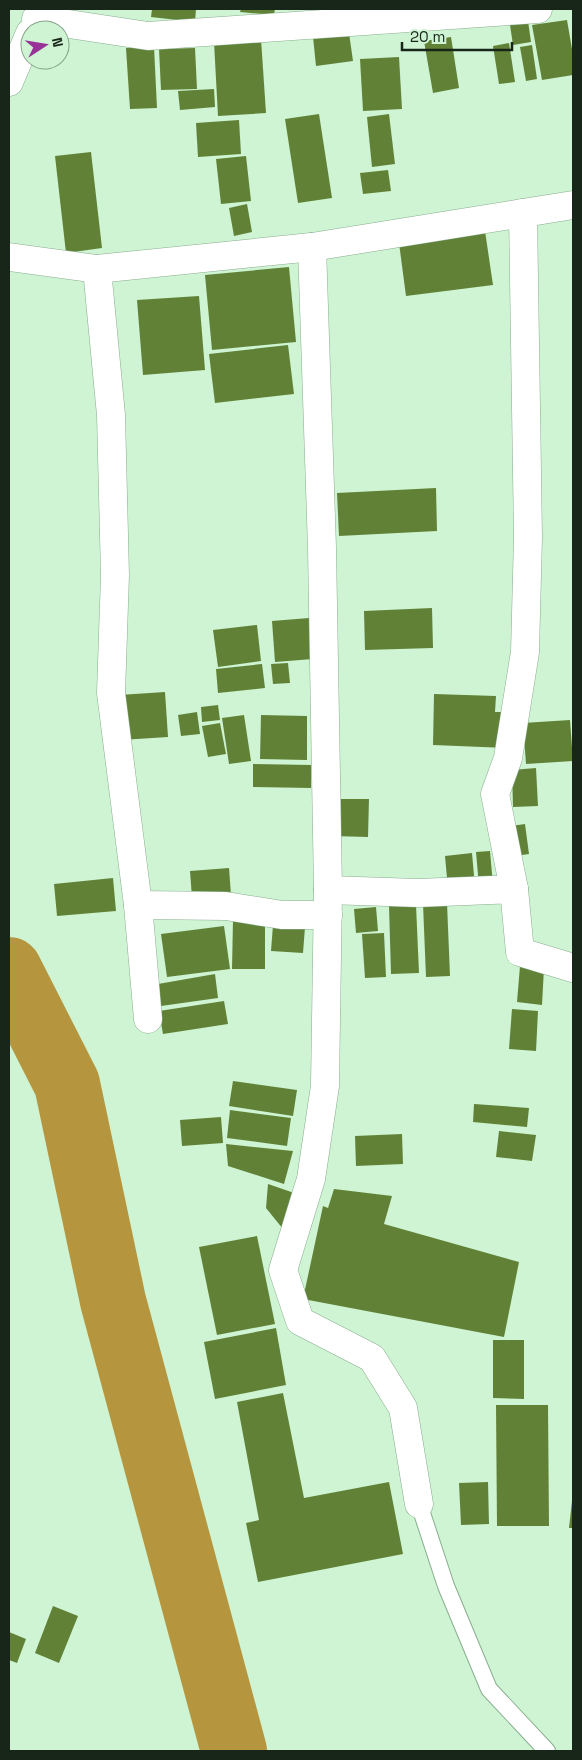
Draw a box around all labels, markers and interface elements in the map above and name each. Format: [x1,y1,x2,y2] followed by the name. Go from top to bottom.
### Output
[20,20,70,70] north arrow
[402,20,512,52] scale bar
[410,27,445,46] text: 20 m
[48,36,67,49] text: N

